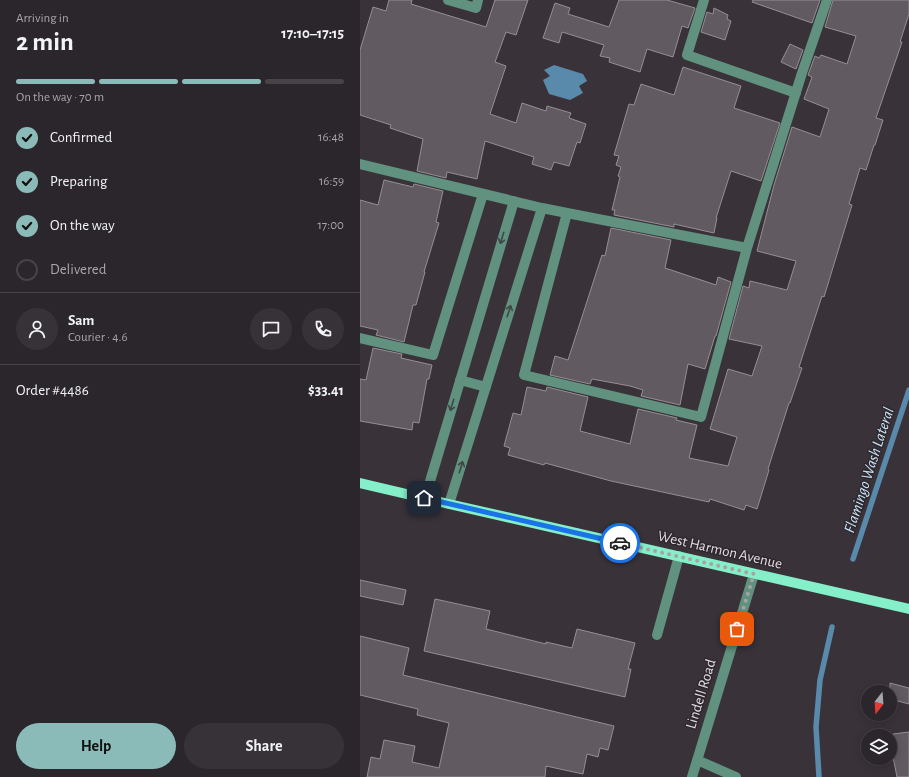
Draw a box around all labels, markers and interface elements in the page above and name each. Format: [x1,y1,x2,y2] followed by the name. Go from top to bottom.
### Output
[16,12,69,25] text: Arriving in
[281,26,344,41] text: 17:10–17:15
[16,29,74,55] text: 2 min
[16,91,104,104] text: On the way · 70 m
[16,127,38,149] icon: check
[50,130,112,145] text: Confirmed
[318,131,344,144] text: 16:48
[16,171,38,193] icon: check
[50,174,107,189] text: Preparing
[319,175,344,188] text: 16:59
[16,215,38,237] icon: check
[50,218,115,233] text: On the way
[317,219,344,232] text: 17:00
[498,232,505,245] one-way arrow
[50,262,107,277] text: Delivered
[506,305,513,318] one-way arrow
[16,308,58,350] button: person
[250,308,292,350] button: chat
[302,308,344,350] button: phone
[68,313,94,328] text: Sam
[68,331,128,344] text: Courier · 4.6
[16,383,89,398] text: Order #4486
[308,383,344,398] text: $33.41
[448,398,455,411] one-way arrow
[841,405,897,535] water label: Flamingo Wash Lateral
[458,461,465,474] one-way arrow
[407,481,441,515] pin
[413,487,435,509] icon: home
[600,523,640,563] courier
[656,528,784,572] street label: West Harmon Avenue
[609,532,631,554] icon: car
[720,612,754,646] pin
[726,618,748,640] icon: bag
[683,657,719,731] street label: Lindell Road
[861,685,897,721] north arrow
[861,685,897,765] map controls
[16,723,176,769] button: Help
[184,723,344,769] button: Share
[861,729,897,765] button: layers

